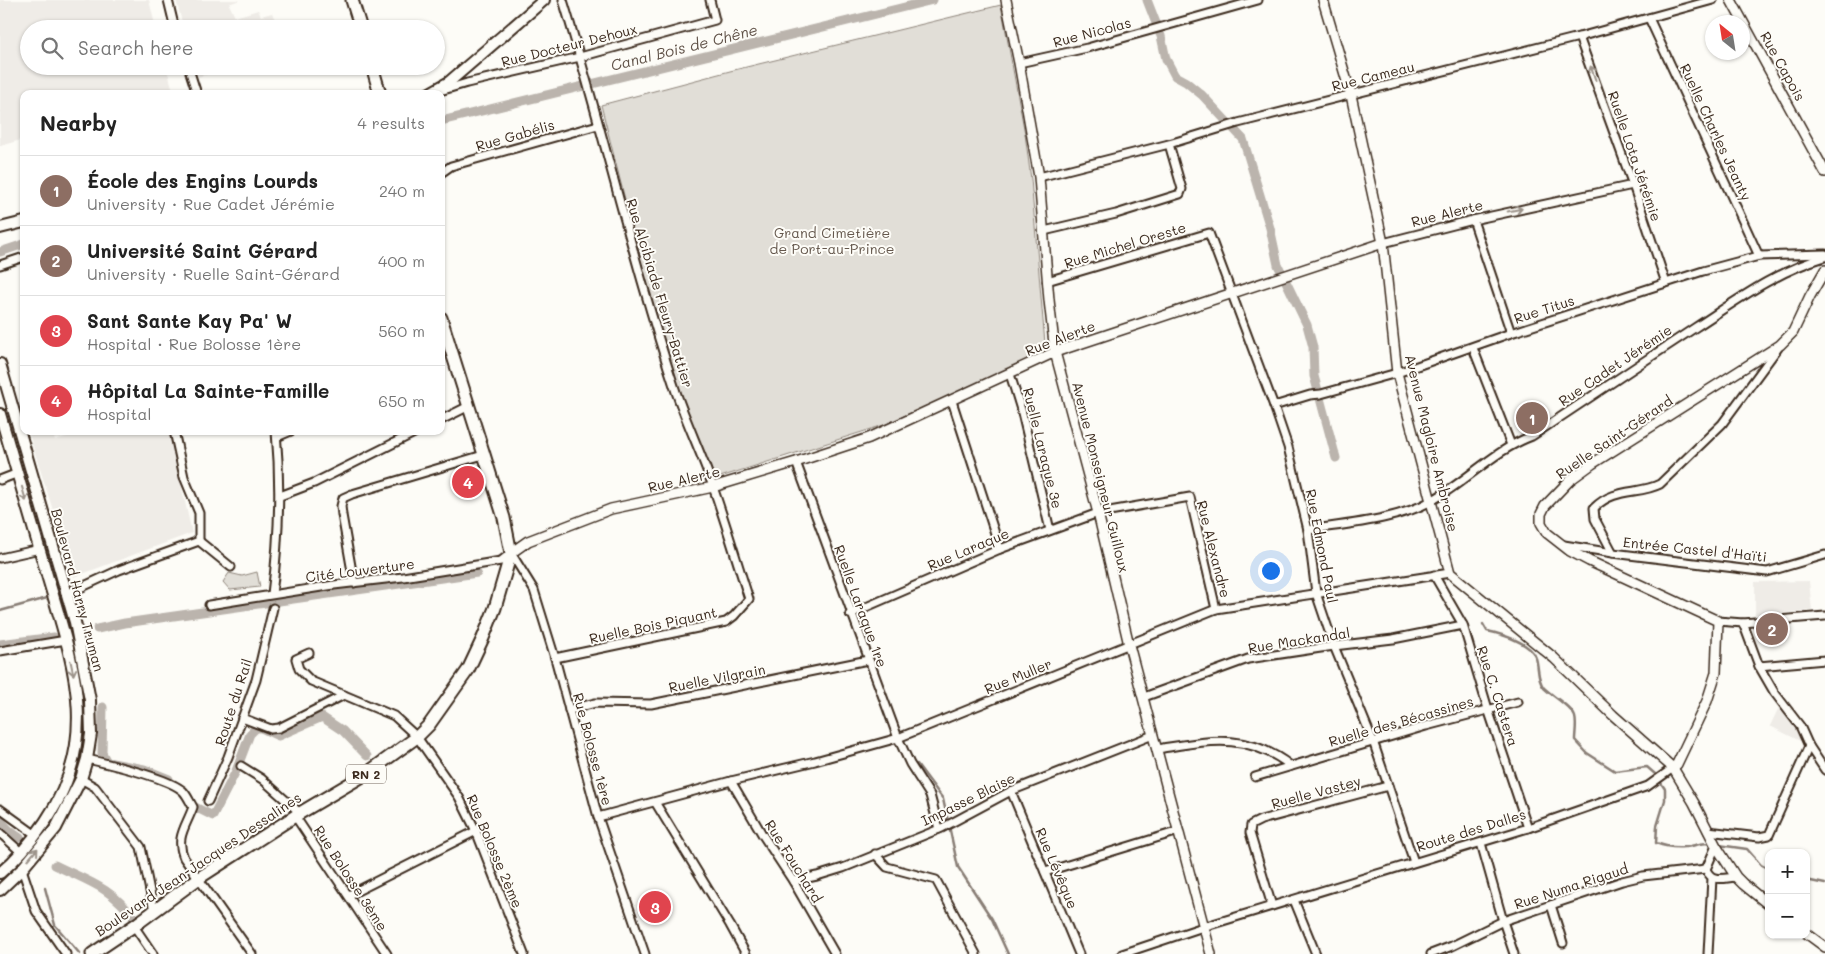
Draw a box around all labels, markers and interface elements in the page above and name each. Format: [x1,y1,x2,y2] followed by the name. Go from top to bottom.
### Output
[1051,12,1133,52] street label: Rue Nicolas
[1705,15,1750,60] north arrow
[499,19,639,71] street label: Rue Docteur Dehoux
[608,19,760,75] water label: Canal Bois de Chêne
[20,20,445,75] search box
[1756,28,1810,104] street label: Rue Capois
[38,34,66,62] icon: search
[78,35,194,60] text: Search here
[1330,57,1416,95] street label: Rue Cameau
[1676,61,1756,203] street label: Ruelle Charles Jeanty
[1588,66,1597,82] one-way arrow
[1604,88,1666,224] street label: Ruelle Lota Jérémie
[40,109,117,136] text: Nearby
[357,112,425,133] text: 4 results
[473,115,557,155] street label: Rue Gabélis
[87,168,318,193] text: École des Engins Lourds
[52,180,60,201] text: 1
[379,180,425,201] text: 240 m
[87,193,335,214] text: University · Rue Cadet Jérémie
[1409,195,1485,231] street label: Rue Alerte
[622,196,698,390] street label: Rue Alcibiade Fleury-Battier
[1506,205,1522,215] one-way arrow
[1062,217,1188,273] street label: Rue Michel Oreste
[770,223,894,258] park label: Grand Cimetière de Port-au-Prince
[87,238,317,263] text: Université Saint Gérard
[52,250,60,271] text: 2
[378,250,425,271] text: 400 m
[87,263,340,284] text: University · Ruelle Saint-Gérard
[1511,290,1577,328] street label: Rue Titus
[87,308,292,333] text: Sant Sante Kay Pa' W
[1022,316,1098,360] street label: Rue Alerte
[51,320,61,341] text: 3
[378,320,425,341] text: 560 m
[1555,320,1675,410] street label: Rue Cadet Jérémie
[87,333,301,354] text: Hospital · Rue Bolosse 1ère
[1401,352,1463,534] street label: Avenue Magloire Ambroise
[87,378,329,403] text: Hôpital La Sainte-Famille
[1068,380,1134,574] street label: Avenue Monseigneur Guilloux
[1019,386,1067,510] street label: Ruelle Laraque 3e
[51,390,61,411] text: 4
[378,390,425,411] text: 650 m
[1552,391,1676,483] street label: Ruelle Saint-Gérard
[1516,399,1548,437] pin: 1
[87,403,151,424] text: Hospital
[646,461,722,497] street label: Rue Alerte
[452,463,484,501] pin: 4
[19,486,29,502] one-way arrow
[1302,487,1342,605] street label: Rue Edmond Paul
[1193,498,1235,600] street label: Rue Alexandre
[47,506,109,674] street label: Boulevard Harry Truman
[924,523,1012,575] street label: Rue Laraque
[1622,532,1768,566] street label: Entrée Castel d'Haïti
[830,542,892,670] street label: Ruelle Laraque 1re
[304,554,416,586] street label: Cité Louverture
[1258,558,1284,584] your location
[587,602,719,648] street label: Ruelle Bois Piquant
[1756,610,1788,648] pin: 2
[1247,623,1351,657] street label: Rue Mackandal
[1473,643,1523,749] street label: Rue C. Castera
[981,654,1055,698] street label: Rue Muller
[210,656,256,748] street label: Route du Rail
[68,659,77,675] one-way arrow
[667,659,767,697] street label: Ruelle Vilgrain
[569,691,617,807] street label: Rue Bolosse 1ère
[1326,691,1476,751] street label: Ruelle des Bécassines
[346,764,386,784] road number: RN 2
[918,768,1018,830] street label: Impasse Blaise
[1269,771,1363,813] street label: Ruelle Vastey
[91,788,305,940] street label: Boulevard Jean-Jacques Dessalines
[462,791,528,911] street label: Rue Bolosse 2ème
[1414,804,1528,856] street label: Route des Dalles
[761,816,827,906] street label: Rue Fouchard
[310,822,392,934] street label: Rue Bolosse 3ème
[1031,825,1083,911] street label: Rue Lévêque
[28,848,39,861] one-way arrow
[1765,849,1810,939] map controls
[1765,849,1810,894] button: +
[1512,859,1631,913] street label: Rue Numa Rigaud
[639,888,671,926] pin: 3
[1765,894,1810,939] button: −

